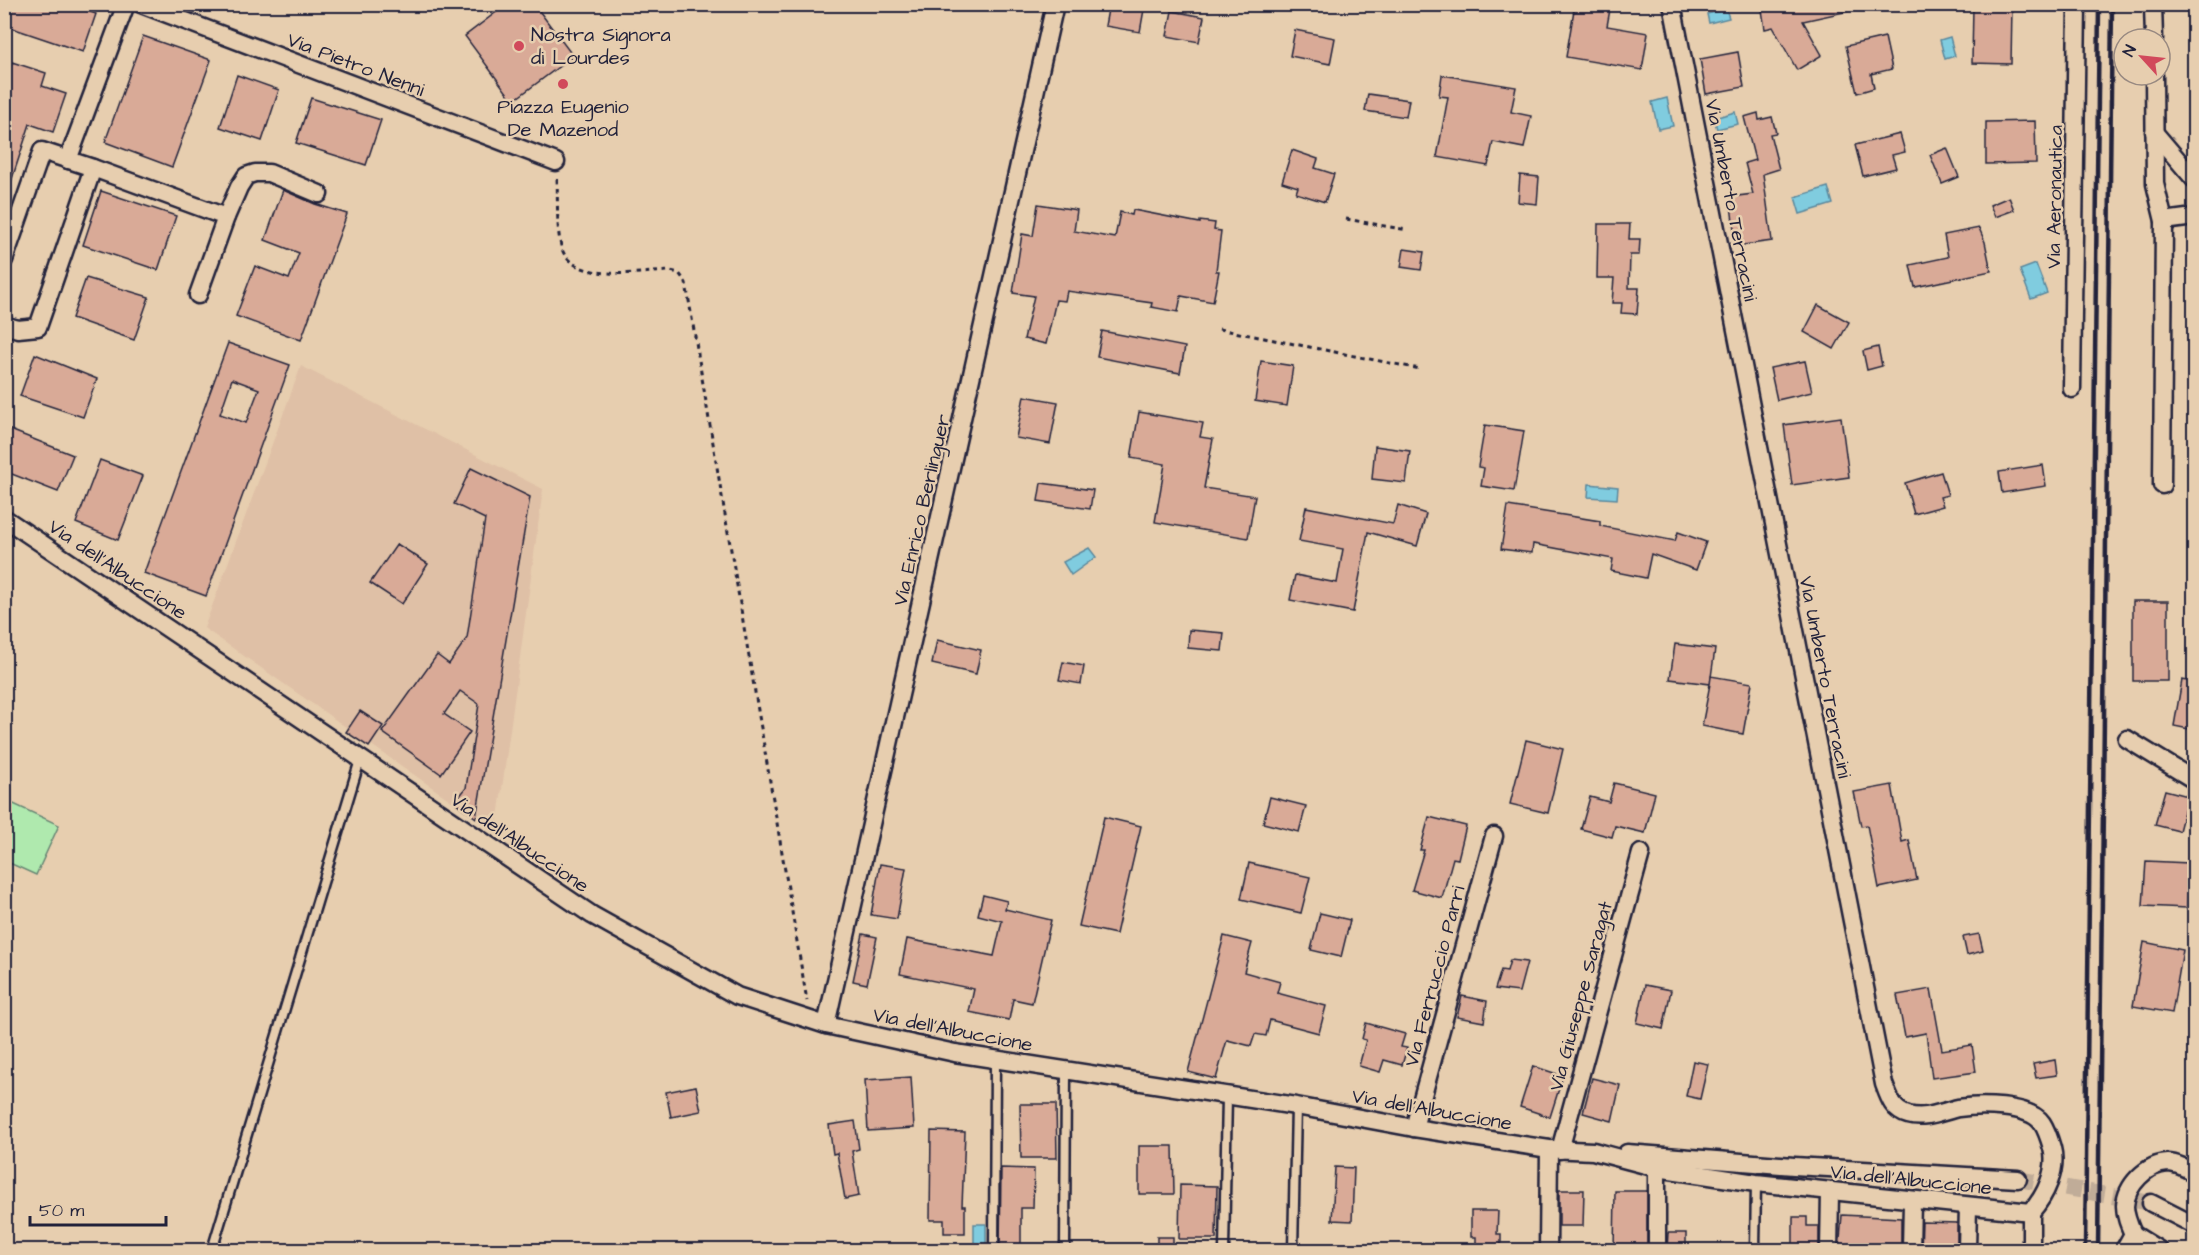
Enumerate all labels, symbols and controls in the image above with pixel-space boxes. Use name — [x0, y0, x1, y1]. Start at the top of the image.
place label: Nostra Signora di Lourdes — [531, 21, 671, 72]
street label: Via Pietro Nenni — [283, 26, 428, 104]
north arrow — [2112, 27, 2172, 87]
marker: Nostra Signora di Lourdes — [512, 39, 526, 53]
text: N — [2117, 41, 2142, 60]
marker: Piazza Eugenio De Mazenod — [556, 77, 570, 91]
place label: Piazza Eugenio De Mazenod — [497, 93, 629, 144]
street label: Via Umberto Terracini — [1698, 97, 1764, 304]
street label: Via Aeronautica — [2040, 125, 2070, 269]
street label: Via Enrico Berlinguer — [886, 412, 959, 609]
street label: Via dell'Albuccione — [42, 513, 193, 627]
street label: Via Umberto Terracini — [1792, 574, 1858, 781]
street label: Via dell'Albuccione — [444, 786, 595, 900]
street label: Via Ferruccio Parri — [1397, 883, 1473, 1070]
street label: Via Giuseppe Saragat — [1542, 898, 1621, 1095]
street label: Via dell'Albuccione — [871, 1001, 1035, 1059]
street label: Via dell'Albuccione — [1350, 1082, 1514, 1138]
street label: Via dell'Albuccione — [1829, 1158, 1993, 1202]
scale bar — [30, 1189, 166, 1227]
text: 50 m — [39, 1198, 84, 1223]

